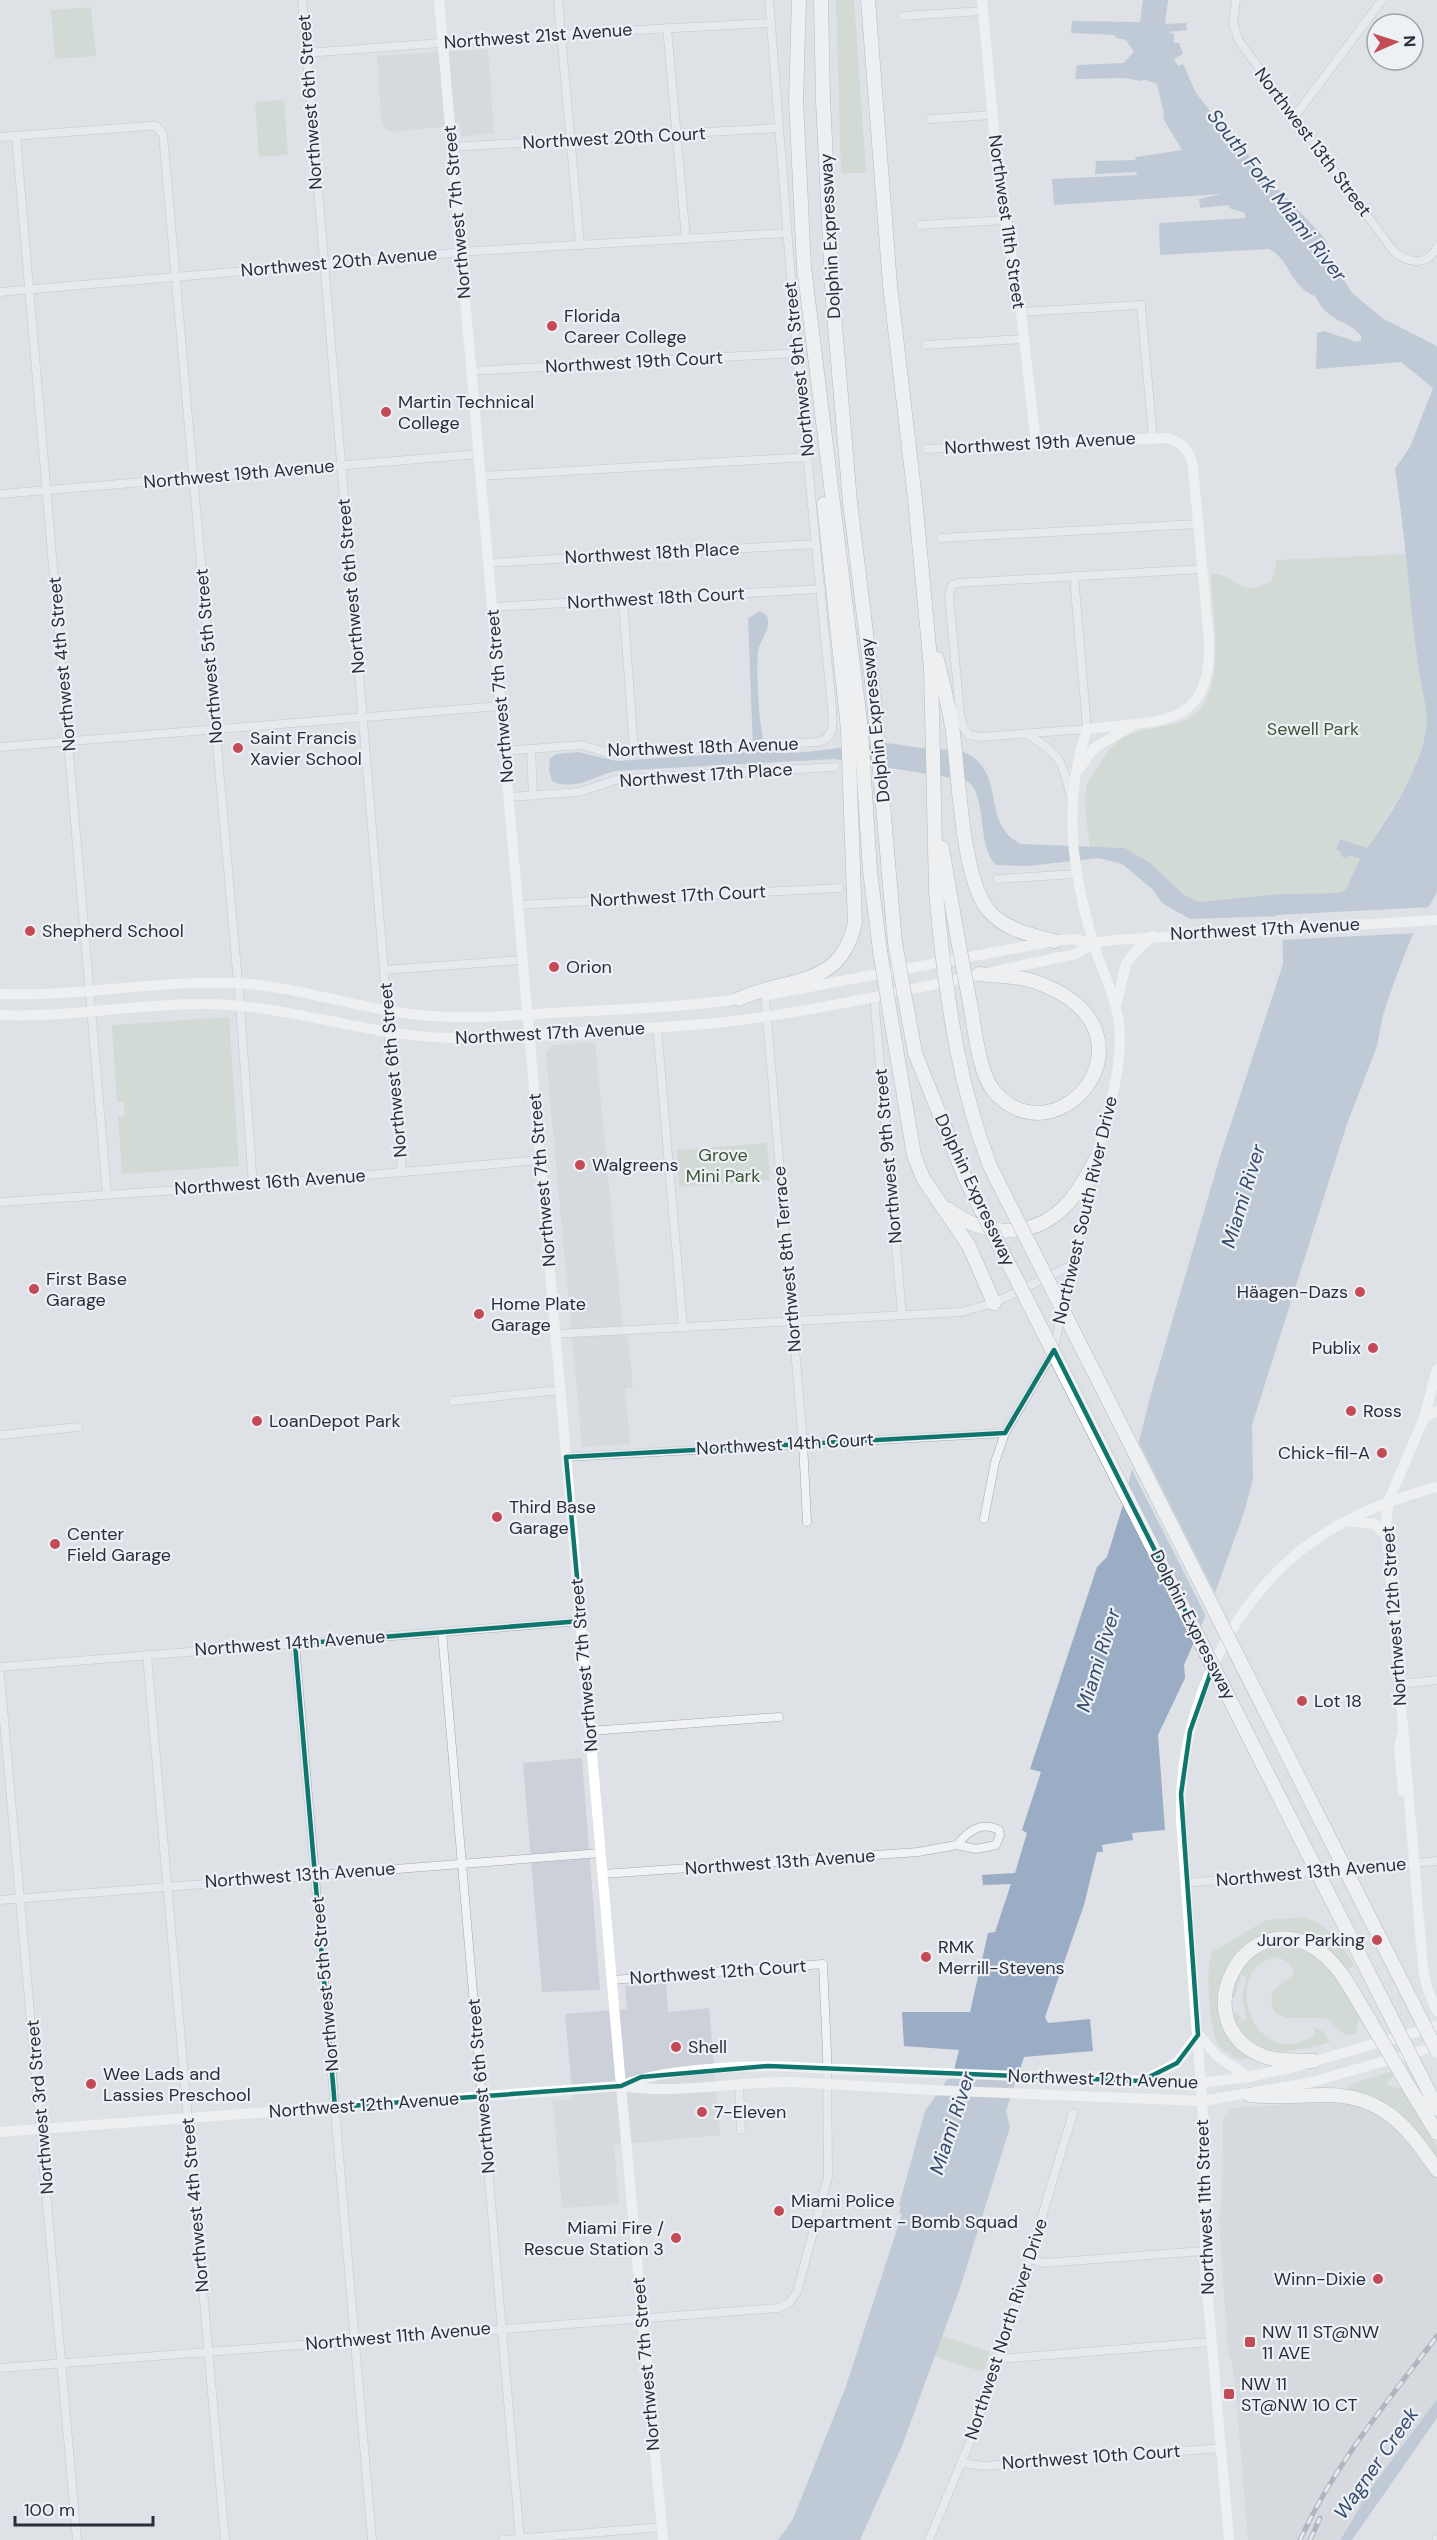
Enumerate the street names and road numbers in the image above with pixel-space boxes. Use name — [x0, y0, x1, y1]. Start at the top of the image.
street label: Northwest 6th Street — [292, 13, 328, 191]
street label: Northwest 21st Avenue — [443, 17, 633, 55]
street label: Northwest 13th Street — [1249, 63, 1377, 221]
street label: Northwest 20th Court — [522, 121, 706, 155]
street label: Northwest 7th Street — [437, 124, 477, 300]
street label: Northwest 11th Street — [983, 133, 1031, 311]
street label: Dolphin Expressway — [814, 153, 846, 319]
street label: Northwest 20th Avenue — [240, 241, 438, 283]
street label: Northwest 9th Street — [778, 280, 820, 458]
street label: Northwest 19th Court — [544, 345, 724, 379]
street label: Northwest 19th Avenue — [944, 426, 1136, 460]
street label: Northwest 19th Avenue — [143, 454, 335, 494]
street label: Northwest 6th Street — [331, 497, 371, 675]
street label: Northwest 18th Place — [564, 536, 740, 570]
street label: Northwest 5th Street — [189, 568, 229, 744]
street label: Northwest 4th Street — [42, 576, 82, 752]
street label: Northwest 18th Court — [567, 581, 745, 615]
street label: Northwest 7th Street — [480, 608, 520, 784]
street label: Dolphin Expressway — [854, 636, 896, 804]
street label: Northwest 18th Avenue — [607, 732, 799, 762]
street label: Northwest 17th Place — [619, 757, 793, 793]
street label: Northwest 17th Court — [589, 879, 767, 913]
street label: Northwest 17th Avenue — [1170, 912, 1360, 946]
street label: Northwest 6th Street — [373, 981, 413, 1159]
street label: Northwest 17th Avenue — [455, 1016, 645, 1050]
street label: Northwest 9th Street — [868, 1067, 908, 1245]
street label: Northwest 7th Street — [522, 1092, 562, 1268]
street label: Northwest South River Drive — [1047, 1094, 1123, 1326]
street label: Dolphin Expressway — [929, 1110, 1021, 1270]
street label: Northwest 16th Avenue — [174, 1163, 366, 1201]
street label: Northwest 8th Terrace — [767, 1165, 807, 1353]
street label: Northwest 14th Court — [696, 1427, 874, 1461]
street label: Northwest 12th Street — [1376, 1525, 1412, 1707]
street label: Dolphin Expressway — [1145, 1546, 1241, 1704]
street label: Northwest 7th Street — [564, 1577, 604, 1753]
street label: Northwest 14th Avenue — [194, 1624, 386, 1662]
street label: Northwest 13th Avenue — [684, 1843, 876, 1881]
street label: Northwest 13th Avenue — [1215, 1852, 1407, 1892]
street label: Northwest 13th Avenue — [204, 1856, 396, 1894]
street label: Northwest 5th Street — [305, 1896, 345, 2072]
street label: Northwest 12th Court — [629, 1954, 807, 1990]
street label: Northwest 6th Street — [461, 1997, 501, 2175]
street label: Northwest 3rd Street — [20, 2019, 60, 2195]
street label: Northwest 12th Avenue — [1007, 2064, 1199, 2094]
street label: Northwest 12th Avenue — [268, 2086, 460, 2124]
street label: Northwest 4th Street — [175, 2117, 215, 2293]
street label: Northwest 11th Street — [1190, 2119, 1220, 2295]
street label: Northwest North River Drive — [959, 2215, 1053, 2443]
street label: Northwest 7th Street — [626, 2276, 666, 2452]
street label: Northwest 11th Avenue — [304, 2316, 492, 2356]
street label: Northwest 10th Court — [1001, 2439, 1181, 2475]

